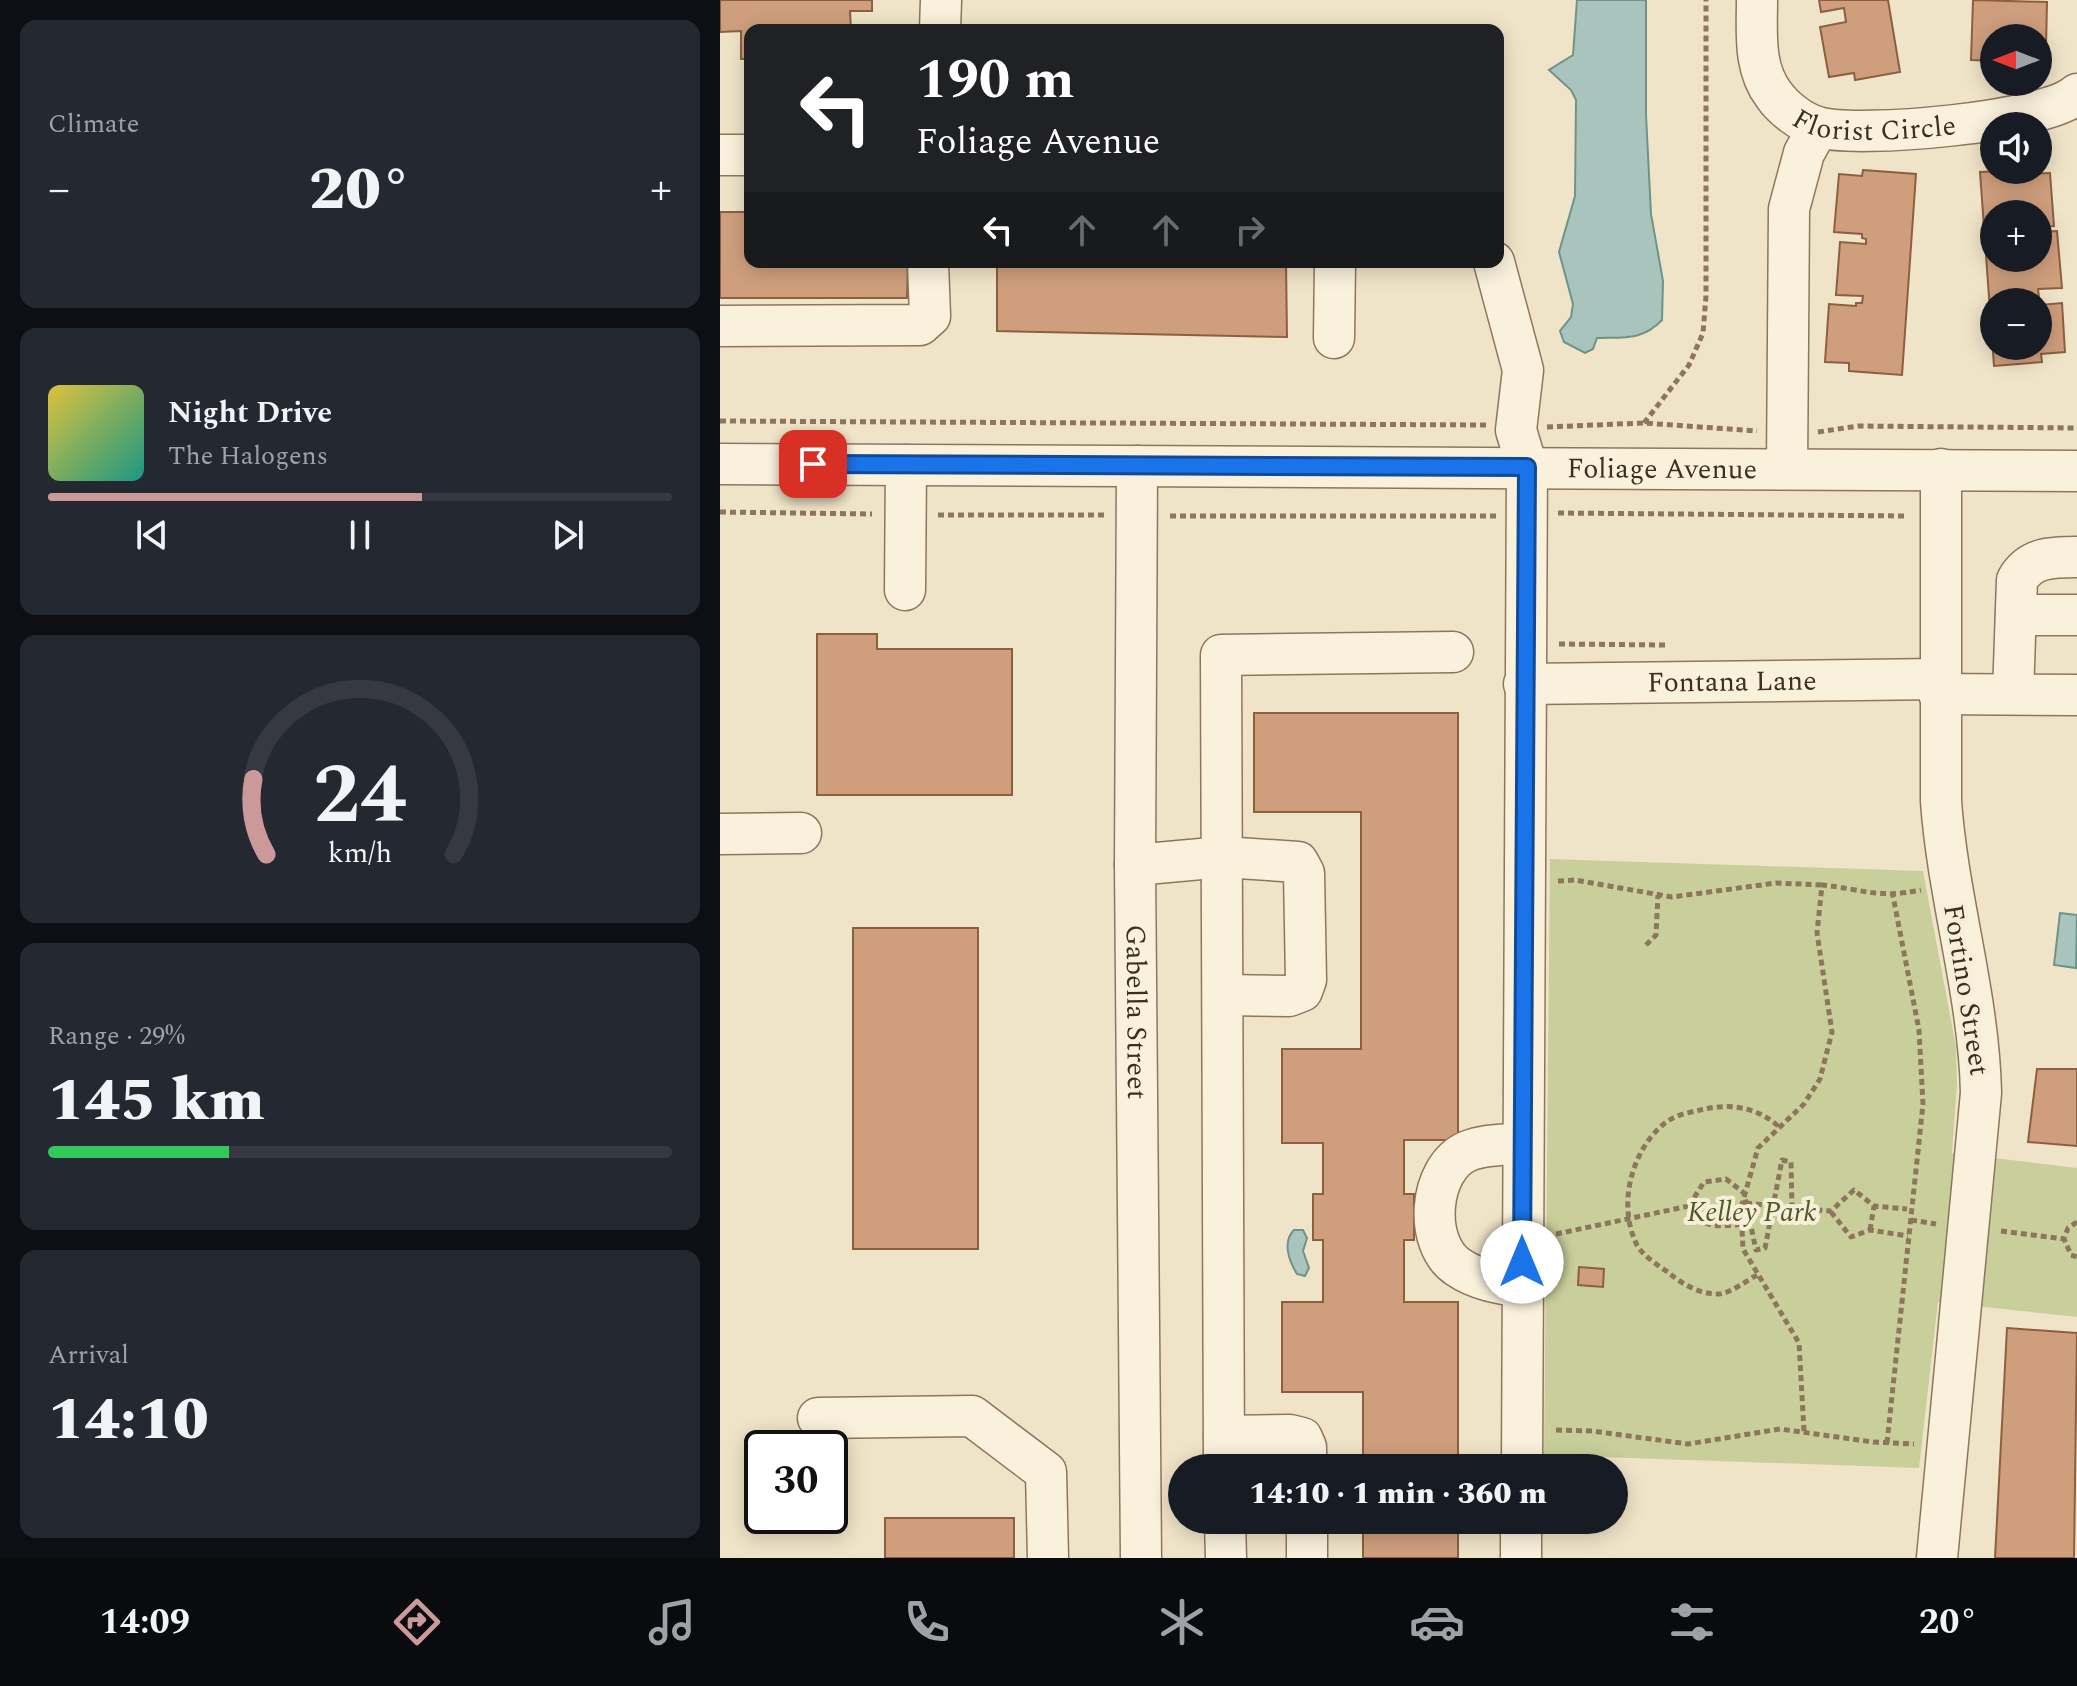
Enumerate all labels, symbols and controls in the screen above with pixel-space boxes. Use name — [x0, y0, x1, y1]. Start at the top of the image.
north arrow — [1980, 24, 2052, 96]
map controls — [1980, 24, 2052, 360]
text: 190 m — [916, 38, 1075, 123]
icon: left — [784, 56, 888, 160]
street label: Florist Circle — [1784, 97, 1958, 152]
text: Climate — [48, 104, 139, 144]
button: sound — [1980, 112, 2052, 184]
text: Foliage Avenue — [916, 115, 1160, 170]
text: 20° — [309, 144, 411, 236]
text: − — [48, 156, 70, 223]
text: + — [650, 156, 672, 223]
button: + — [1980, 200, 2052, 272]
icon: left — [976, 208, 1020, 252]
icon: ahead — [1060, 208, 1104, 252]
icon: ahead — [1144, 208, 1188, 252]
icon: right — [1228, 208, 1272, 252]
button: − — [1980, 288, 2052, 360]
text: Night Drive — [168, 390, 332, 436]
pin — [779, 430, 847, 498]
text: The Halogens — [168, 436, 328, 476]
icon: arrive — [791, 442, 835, 486]
street label: Foliage Avenue — [1567, 447, 1757, 491]
icon: previous — [130, 513, 174, 557]
icon: pause — [338, 513, 382, 557]
icon: next — [546, 513, 590, 557]
street label: Fontana Lane — [1647, 659, 1817, 704]
text: 24 — [313, 733, 407, 860]
text: km/h — [328, 832, 392, 875]
street label: Fortino Street — [1931, 901, 2001, 1079]
street label: Gabella Street — [1114, 924, 1159, 1100]
text: Range · 29% — [48, 1016, 185, 1056]
text: 145 km — [48, 1055, 265, 1147]
park label: Kelley Park — [1687, 1191, 1817, 1234]
position arrow — [1480, 1220, 1564, 1304]
text: Arrival — [48, 1335, 129, 1375]
text: 14:10 — [48, 1374, 209, 1466]
speed limit sign: 30 — [744, 1430, 848, 1534]
text: 14:10 · 1 min · 360 m — [1249, 1471, 1547, 1517]
icon: directions — [389, 1594, 445, 1650]
icon: music — [644, 1594, 700, 1650]
icon: phone — [899, 1594, 955, 1650]
icon: climate — [1154, 1594, 1210, 1650]
icon: car — [1409, 1594, 1465, 1650]
icon: filters — [1664, 1594, 1720, 1650]
text: 14:09 — [100, 1595, 190, 1650]
text: 20° — [1919, 1595, 1977, 1650]

